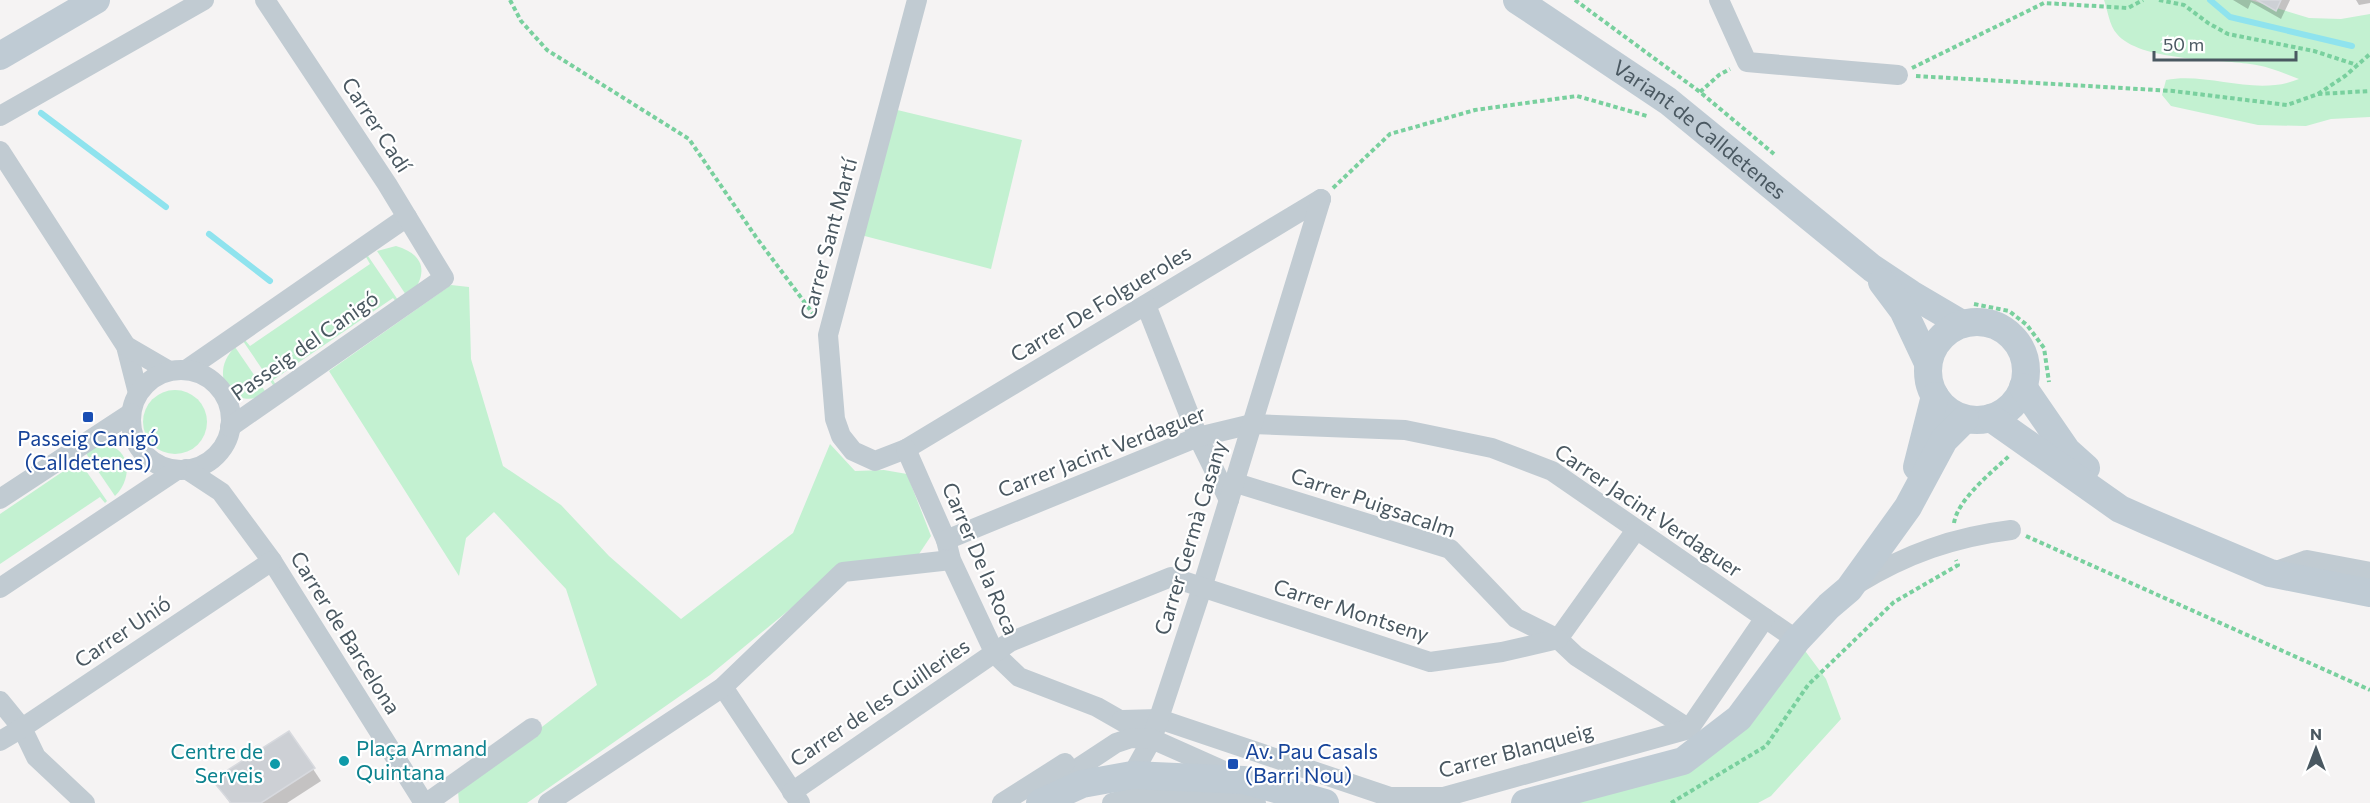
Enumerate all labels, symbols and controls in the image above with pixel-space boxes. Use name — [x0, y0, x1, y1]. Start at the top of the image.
scale bar — [2154, 24, 2296, 62]
text: 50 m — [2163, 33, 2204, 55]
street label: Variant de Calldetenes — [1609, 54, 1792, 204]
street label: Carrer Cadí — [337, 72, 418, 177]
street label: Carrer Sant Martí — [794, 154, 861, 322]
street label: Carrer De Folgueroles — [1005, 239, 1195, 366]
street label: Passeig del Canigó — [226, 285, 383, 405]
street label: Carrer Jacint Verdaguer — [994, 399, 1209, 502]
marker: Passeig Canigó (Calldetenes) — [81, 410, 95, 424]
place label: Passeig Canigó (Calldetenes) — [17, 425, 159, 474]
street label: Carrer Germà Casany — [1148, 437, 1231, 638]
street label: Carrer Jacint Verdaguer — [1550, 438, 1747, 582]
street label: Carrer Puigsacalm — [1288, 462, 1459, 541]
street label: Carrer De la Roca — [938, 478, 1025, 639]
street label: Carrer de Barcelona — [286, 546, 407, 718]
street label: Carrer Montseny — [1271, 573, 1432, 647]
street label: Carrer Unió — [69, 589, 175, 672]
street label: Carrer de les Guilleries — [785, 632, 974, 771]
street label: Carrer Blanqueig — [1436, 717, 1596, 782]
north arrow — [2286, 719, 2346, 779]
text: N — [2310, 724, 2322, 743]
place label: Plaça Armand Quintana — [356, 735, 487, 784]
place label: Centre de Serveis — [171, 738, 263, 787]
place label: Av. Pau Casals (Barri Nou) — [1245, 738, 1378, 787]
marker: Plaça Armand Quintana — [337, 754, 351, 768]
marker: Centre de Serveis — [268, 757, 282, 771]
marker: Av. Pau Casals (Barri Nou) — [1226, 757, 1240, 771]

